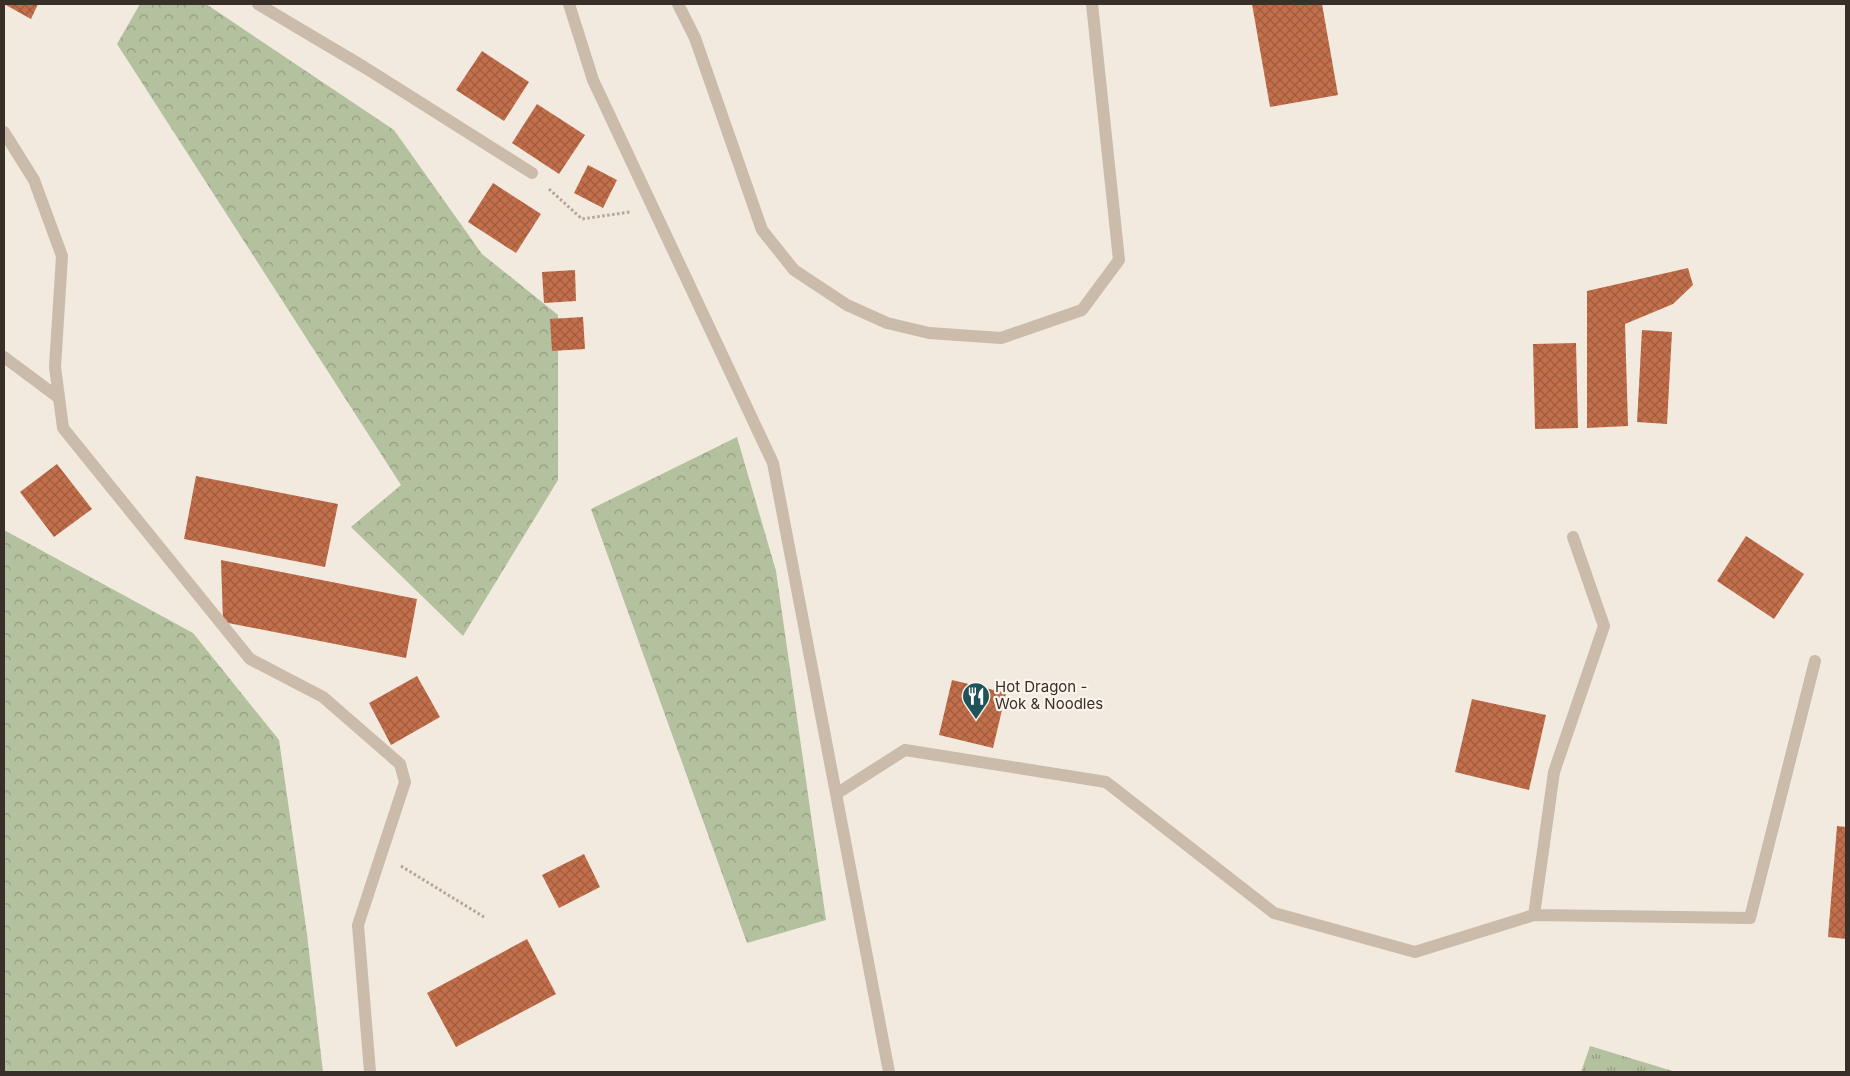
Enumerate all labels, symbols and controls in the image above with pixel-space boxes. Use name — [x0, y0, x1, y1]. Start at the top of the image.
place label: Hot Dragon - Wok & Noodles — [995, 677, 1103, 713]
restaurant icon: Hot Dragon - Wok & Noodles — [961, 681, 991, 720]

